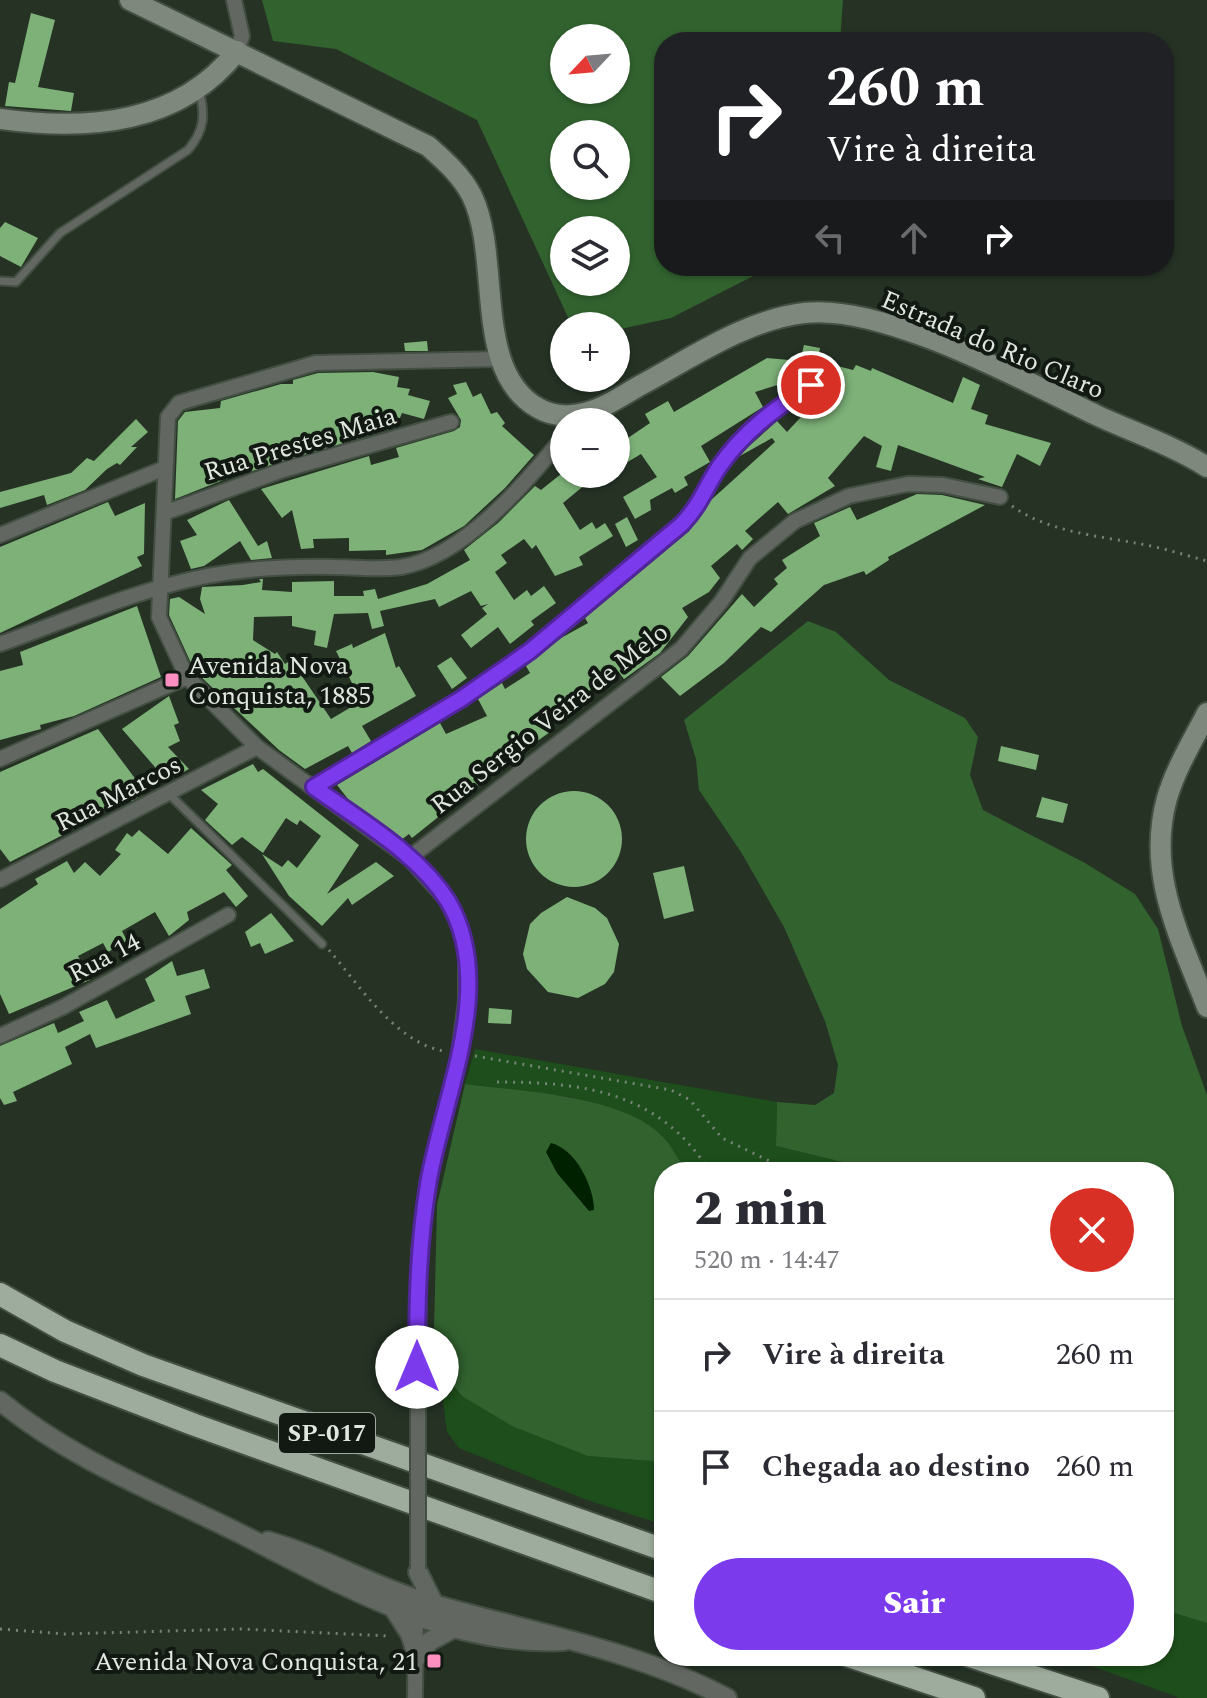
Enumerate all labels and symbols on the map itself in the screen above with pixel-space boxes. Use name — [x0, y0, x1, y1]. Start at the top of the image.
north arrow — [550, 24, 630, 104]
street label: Estrada do Rio Claro — [875, 280, 1110, 410]
pin — [777, 351, 845, 419]
street label: Rua Prestes Maia — [199, 396, 402, 492]
street label: Rua Sergio Veira de Melo — [422, 613, 677, 825]
place label: Avenida Nova Conquista, 1885 — [188, 646, 371, 716]
marker: Avenida Nova Conquista, 1885 — [163, 671, 181, 689]
street label: Rua Marcos — [48, 745, 188, 843]
street label: Rua 14 — [61, 922, 148, 994]
position arrow — [375, 1325, 459, 1409]
road number: SP-017 — [279, 1413, 375, 1453]
place label: Avenida Nova Conquista, 21 — [94, 1642, 418, 1682]
marker: Avenida Nova Conquista, 21 — [425, 1652, 443, 1670]

